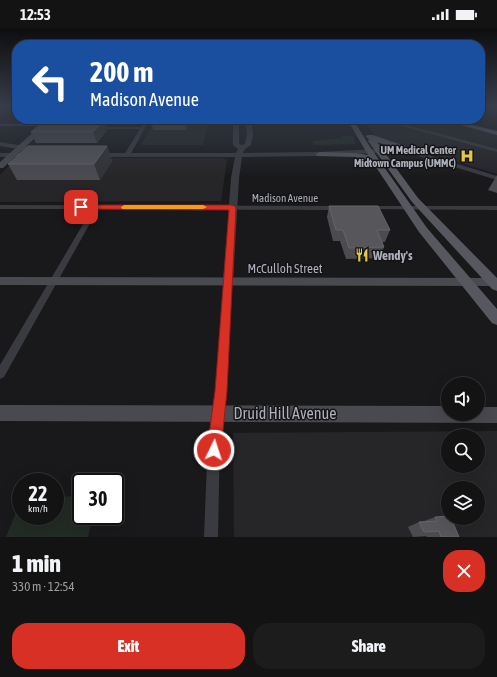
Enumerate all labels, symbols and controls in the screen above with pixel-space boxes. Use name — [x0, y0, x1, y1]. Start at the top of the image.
text: 12:53 — [20, 6, 51, 23]
icon: left — [24, 56, 76, 108]
text: 200 m — [90, 56, 153, 88]
text: Madison Avenue — [90, 89, 199, 110]
place label: UM Medical Center Midtown Campus (UMMC) — [354, 144, 457, 169]
hospital icon: UM Medical Center Midtown Campus (UMMC) — [459, 148, 475, 164]
pin — [64, 190, 98, 224]
street label: Madison Avenue — [252, 192, 318, 204]
icon: arrive — [70, 196, 92, 218]
restaurant icon: Wendy's — [354, 247, 370, 263]
place label: Wendy's — [372, 248, 413, 263]
street label: McCulloh Street — [247, 261, 323, 276]
map controls — [441, 377, 485, 525]
button: sound — [441, 377, 485, 421]
street label: Druid Hill Avenue — [234, 404, 336, 422]
position arrow — [193, 429, 235, 471]
button: search — [441, 429, 485, 473]
speed limit sign: 30 — [72, 473, 124, 525]
button: layers — [441, 481, 485, 525]
text: 22 — [29, 482, 47, 505]
text: km/h — [28, 503, 48, 514]
text: 1 min — [12, 550, 61, 577]
button: close — [443, 550, 485, 592]
text: 330 m · 12:54 — [12, 579, 75, 594]
button: Exit — [12, 623, 245, 669]
button: Share — [253, 623, 485, 669]

